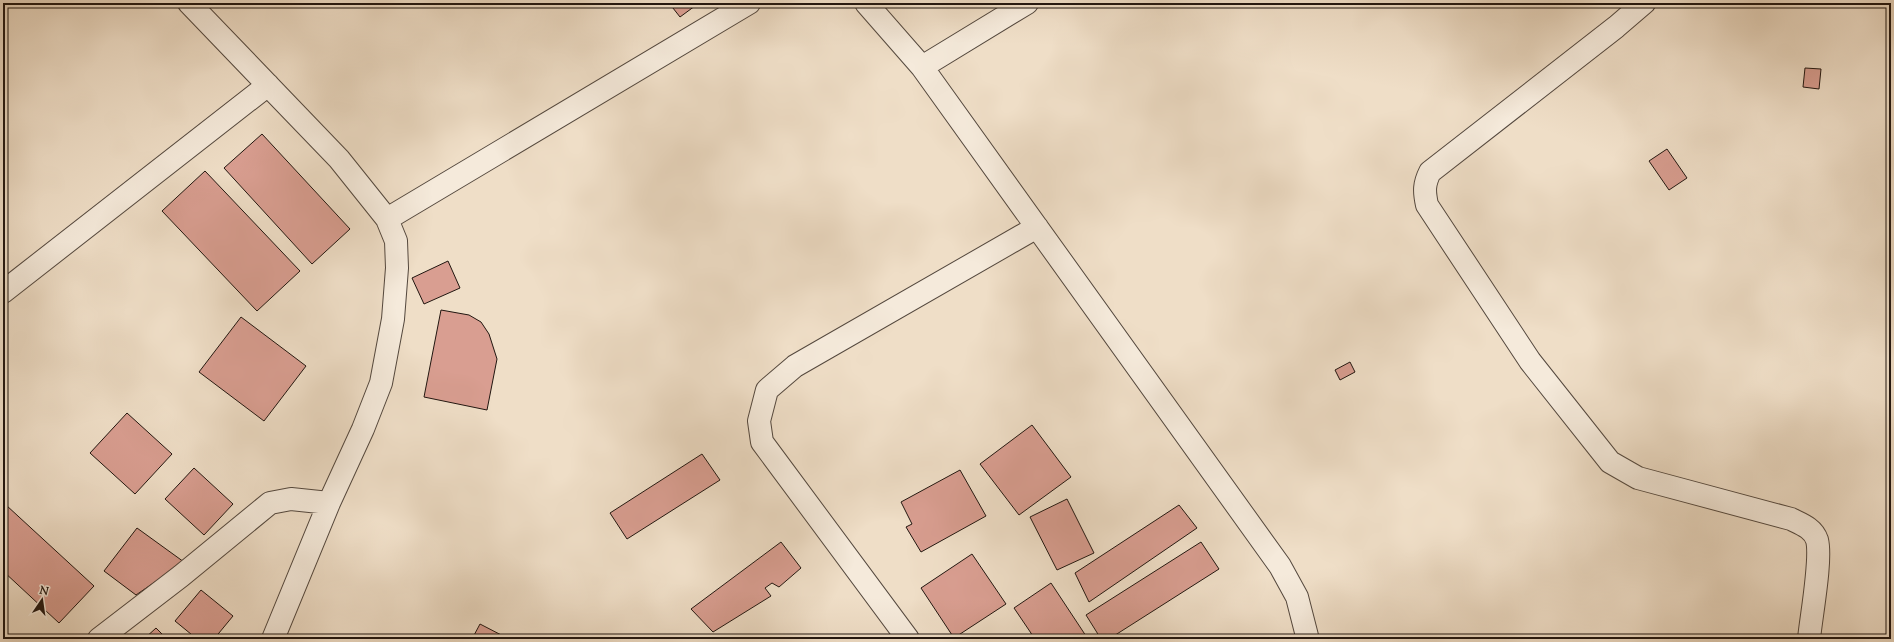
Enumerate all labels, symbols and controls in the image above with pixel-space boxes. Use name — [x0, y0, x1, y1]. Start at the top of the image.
north arrow — [22, 580, 62, 620]
text: N — [37, 582, 50, 600]

